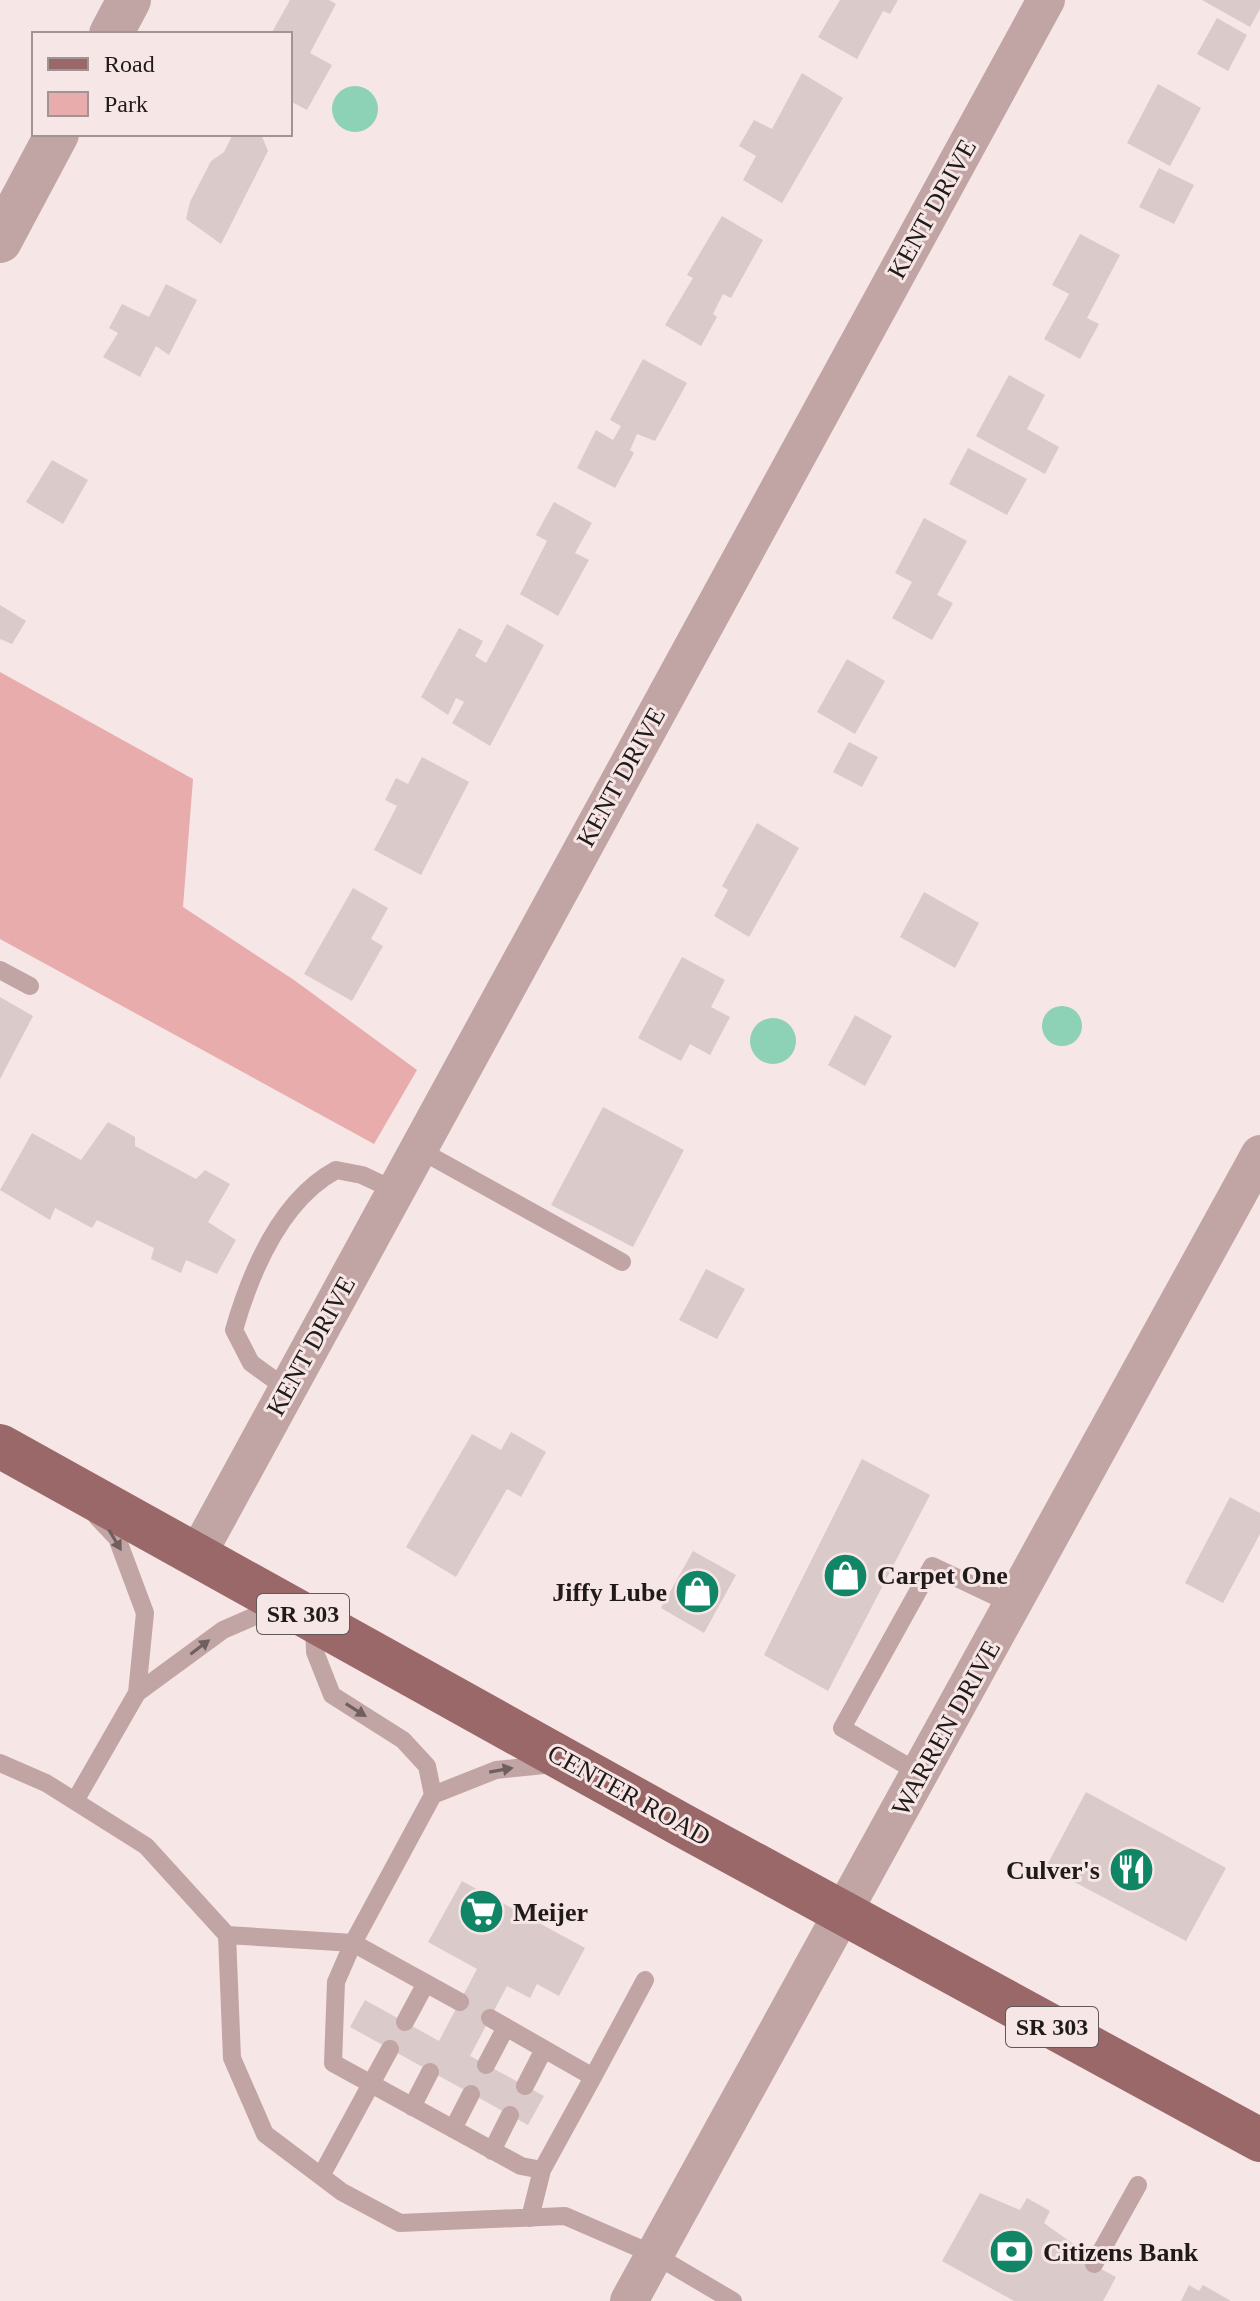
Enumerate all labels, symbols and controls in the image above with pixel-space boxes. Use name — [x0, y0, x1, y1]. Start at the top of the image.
legend — [32, 32, 292, 136]
text: Road — [104, 51, 155, 77]
text: Park — [104, 91, 148, 117]
street label: KENT DRIVE — [882, 134, 982, 284]
street label: KENT DRIVE — [571, 702, 671, 852]
street label: KENT DRIVE — [261, 1271, 361, 1421]
one-way arrow — [108, 1529, 122, 1551]
shop icon: Carpet One — [822, 1551, 870, 1599]
place label: Carpet One — [877, 1561, 1008, 1590]
shop icon: Jiffy Lube — [674, 1568, 722, 1616]
place label: Jiffy Lube — [552, 1578, 667, 1607]
road number: SR 303 — [257, 1594, 349, 1634]
street label: WARREN DRIVE — [886, 1635, 1006, 1821]
one-way arrow — [189, 1639, 211, 1655]
one-way arrow — [345, 1703, 367, 1717]
street label: CENTER ROAD — [543, 1738, 715, 1852]
one-way arrow — [488, 1763, 513, 1776]
restaurant icon: Culver's — [1107, 1846, 1155, 1894]
place label: Culver's — [1006, 1856, 1100, 1885]
supermarket icon: Meijer — [458, 1888, 506, 1936]
place label: Meijer — [513, 1898, 588, 1927]
road number: SR 303 — [1006, 2007, 1098, 2047]
bank icon: Citizens Bank — [988, 2228, 1036, 2276]
place label: Citizens Bank — [1043, 2238, 1199, 2267]

